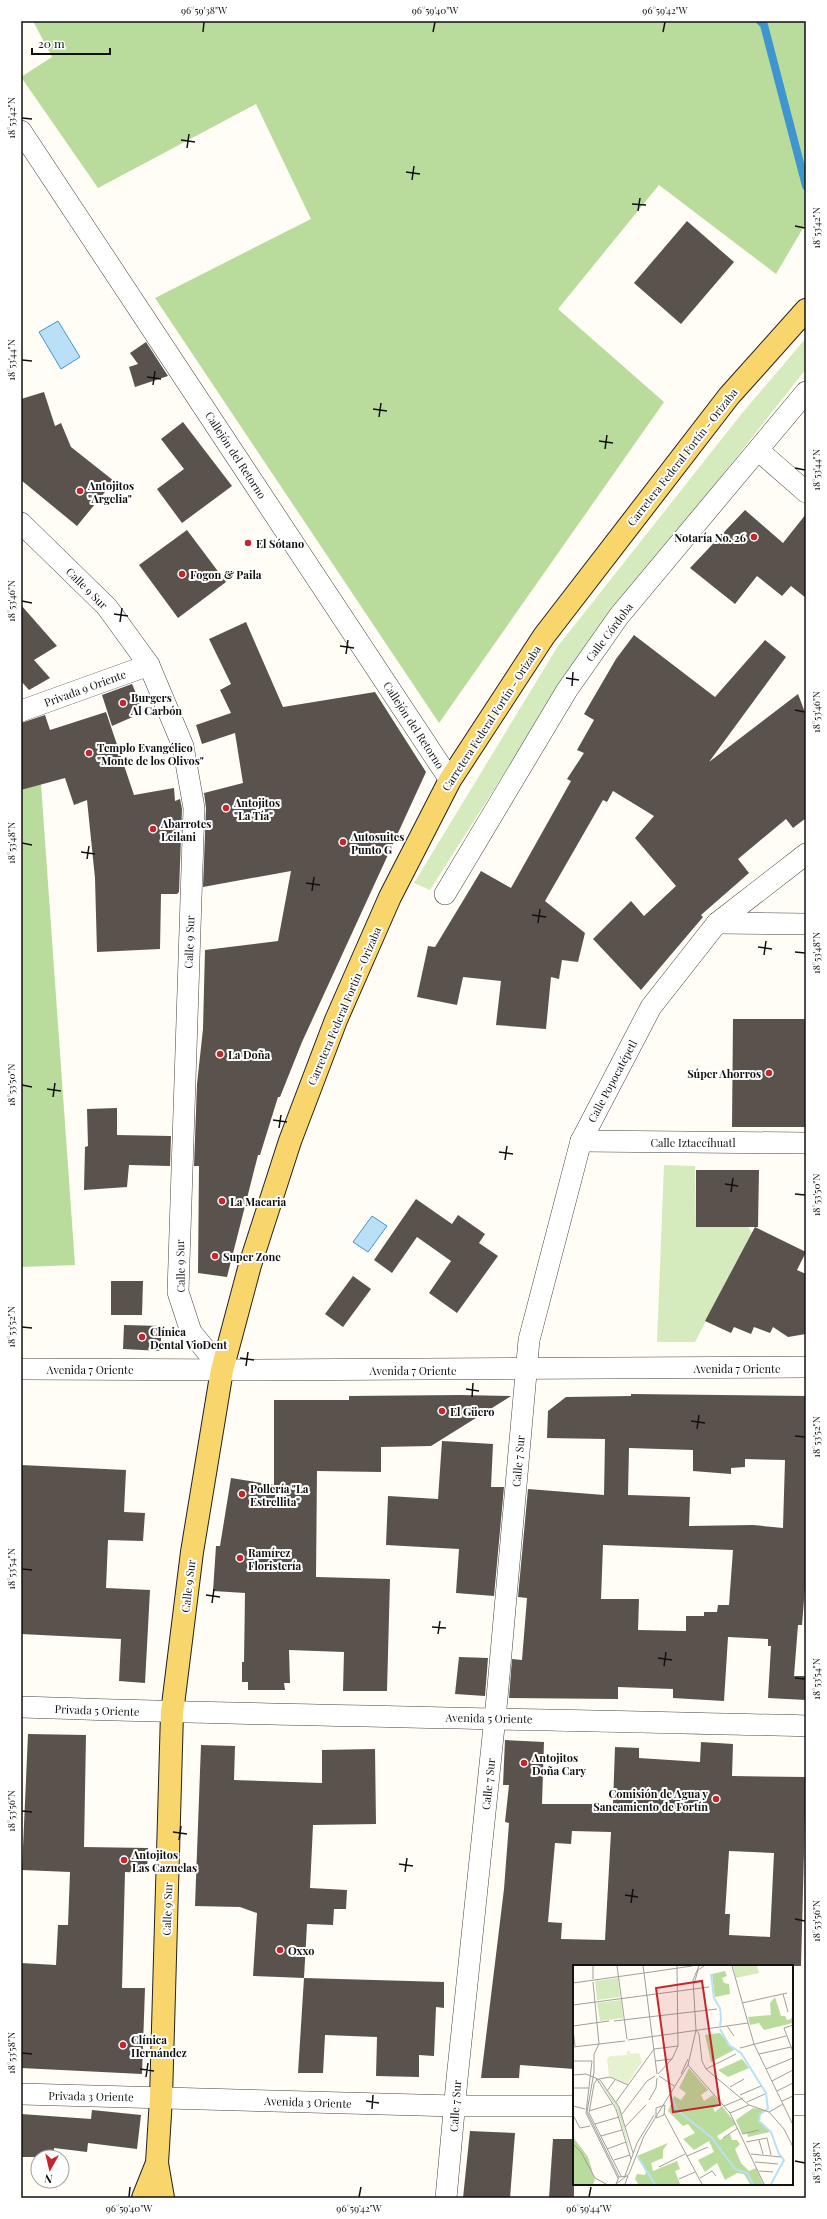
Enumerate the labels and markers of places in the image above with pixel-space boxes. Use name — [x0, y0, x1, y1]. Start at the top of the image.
place label: Antojitos "Argelia" — [87, 478, 134, 506]
marker: Antojitos "Argelia" — [75, 486, 85, 496]
place label: Notaría No. 26 — [674, 530, 746, 545]
marker: Notaría No. 26 — [749, 532, 759, 542]
place label: El Sótano — [256, 536, 304, 551]
marker: El Sótano — [243, 538, 253, 548]
place label: Fogon & Paila — [190, 567, 262, 582]
marker: Fogon & Paila — [177, 569, 187, 579]
place label: Burgers Al Carbón — [130, 690, 182, 718]
marker: Burgers Al Carbón — [118, 698, 128, 708]
place label: Templo Evangélico "Monte de los Olivos" — [97, 740, 204, 768]
marker: Templo Evangélico "Monte de los Olivos" — [84, 748, 94, 758]
place label: Antojitos "La Tía" — [233, 795, 280, 823]
marker: Antojitos "La Tía" — [221, 803, 231, 813]
place label: Abarrotes Leilani — [160, 816, 211, 844]
marker: Abarrotes Leilani — [148, 824, 158, 834]
place label: Autosuites Punto G — [350, 829, 404, 857]
marker: Autosuites Punto G — [338, 837, 348, 847]
place label: La Doña — [228, 1047, 270, 1062]
marker: La Doña — [215, 1049, 225, 1059]
place label: Súper Ahorros — [687, 1066, 761, 1081]
marker: Súper Ahorros — [764, 1068, 774, 1078]
place label: La Macaria — [230, 1194, 287, 1209]
marker: La Macaria — [217, 1196, 227, 1206]
place label: Super Zone — [223, 1249, 281, 1264]
marker: Super Zone — [210, 1251, 220, 1261]
place label: Clínica Dental VioDent — [150, 1324, 227, 1352]
marker: Clínica Dental VioDent — [137, 1332, 147, 1342]
place label: El Güero — [450, 1404, 494, 1419]
marker: El Güero — [437, 1406, 447, 1416]
place label: Pollería "La Estrellita" — [250, 1481, 309, 1509]
marker: Pollería "La Estrellita" — [237, 1489, 247, 1499]
place label: Ramírez Floristería — [248, 1545, 302, 1573]
marker: Ramírez Floristería — [235, 1553, 245, 1563]
place label: Antojitos Doña Cary — [531, 1750, 586, 1778]
marker: Antojitos Doña Cary — [519, 1758, 529, 1768]
place label: Comisión de Agua y Saneamiento de Fortín — [593, 1786, 708, 1814]
marker: Comisión de Agua y Saneamiento de Fortín — [711, 1794, 721, 1804]
place label: Antojitos Las Cazuelas — [131, 1847, 197, 1875]
marker: Antojitos Las Cazuelas — [119, 1855, 129, 1865]
place label: Oxxo — [288, 1943, 314, 1958]
marker: Oxxo — [275, 1945, 285, 1955]
place label: Clínica Hernández — [131, 2032, 187, 2060]
marker: Clínica Hernández — [118, 2040, 128, 2050]

